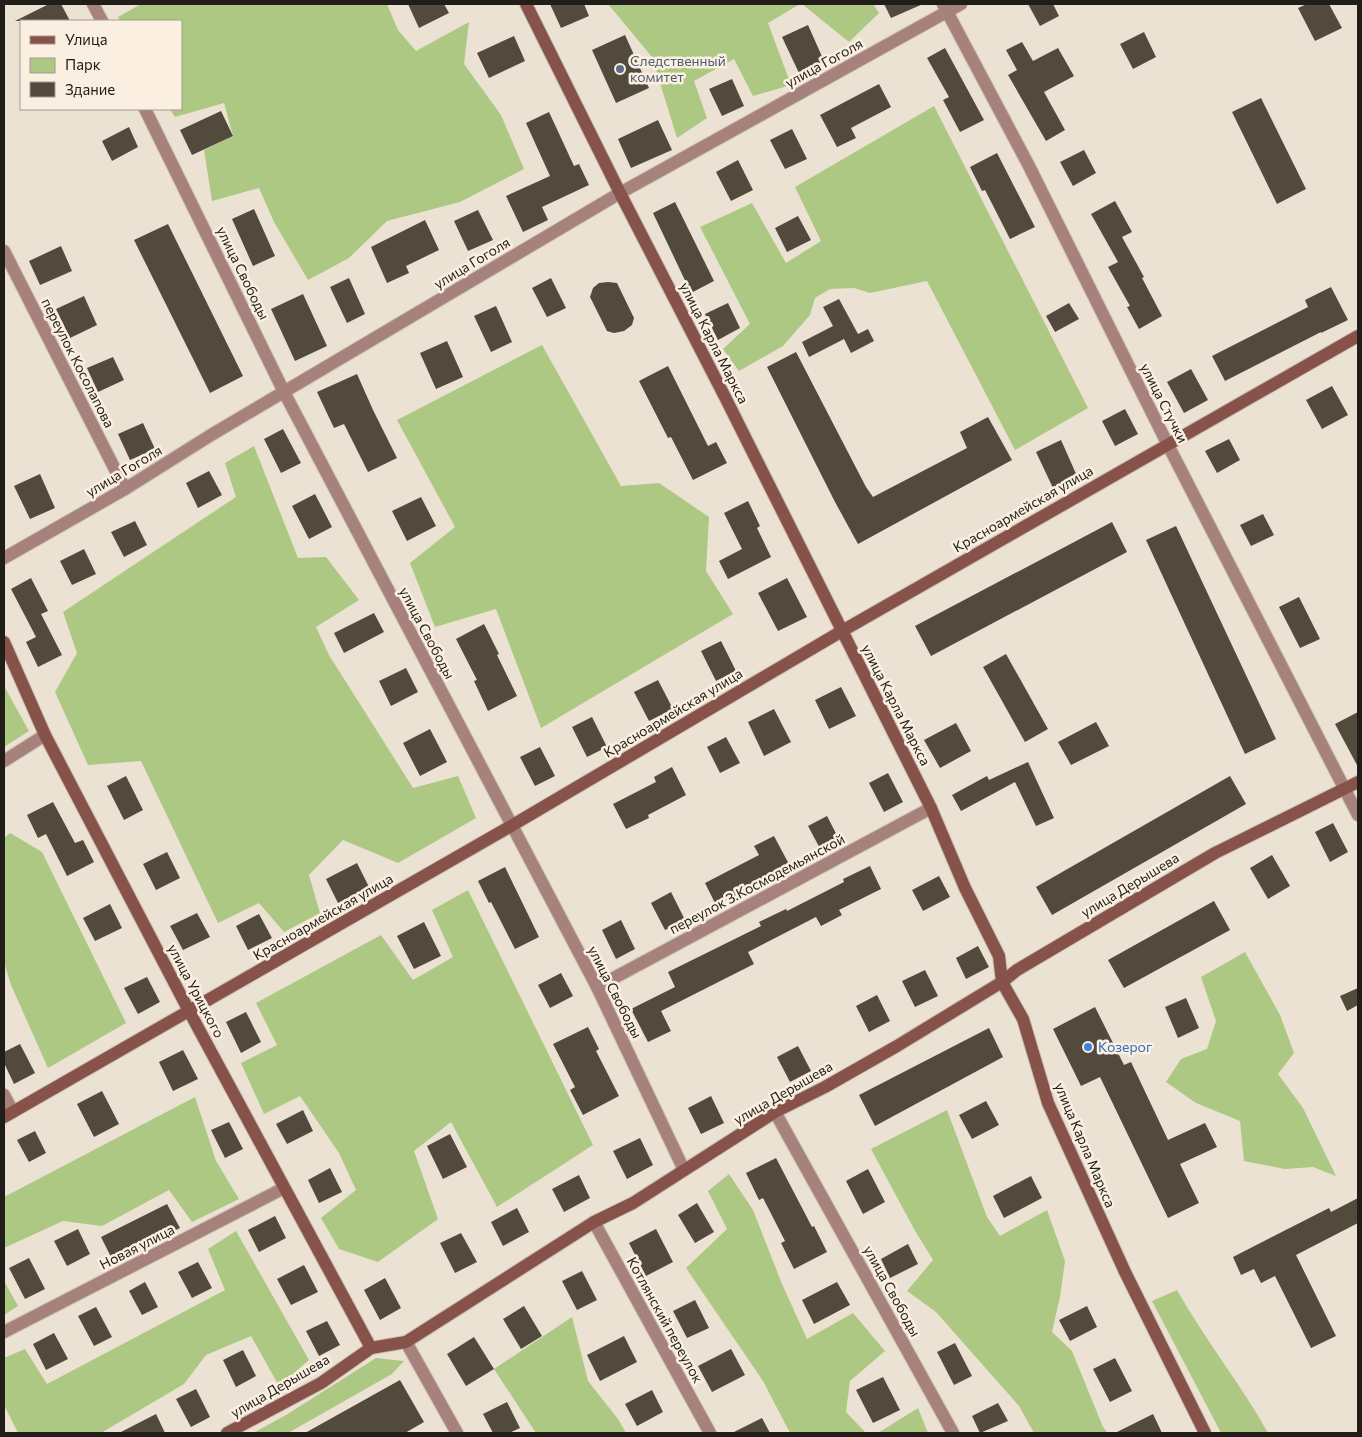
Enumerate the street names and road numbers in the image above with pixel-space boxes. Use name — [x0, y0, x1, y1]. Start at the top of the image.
street label: улица Гоголя — [782, 34, 865, 91]
street label: улица Свободы — [214, 223, 273, 322]
street label: улица Гоголя — [431, 233, 513, 292]
street label: улица Карла Маркса — [676, 279, 752, 406]
street label: переулок Косолапова — [38, 295, 118, 430]
street label: улица Стучки — [1137, 360, 1192, 445]
street label: улица Гоголя — [83, 441, 165, 500]
street label: Красноармейская улица — [950, 461, 1096, 556]
street label: улица Свободы — [396, 584, 459, 682]
street label: улица Карла Маркса — [858, 641, 934, 768]
street label: Красноармейская улица — [600, 664, 745, 761]
street label: переулок З.Космодемьянской — [666, 830, 847, 937]
street label: улица Дерышева — [1078, 849, 1182, 921]
street label: Красноармейская улица — [250, 869, 396, 964]
street label: улица Урицкого — [165, 941, 228, 1041]
street label: улица Свободы — [585, 943, 646, 1041]
street label: улица Дерышева — [730, 1057, 835, 1128]
street label: улица Карла Маркса — [1051, 1080, 1119, 1210]
street label: Новая улица — [96, 1220, 177, 1273]
street label: улица Свободы — [860, 1242, 924, 1339]
street label: Котлянский переулок — [624, 1254, 707, 1386]
street label: улица Дерышева — [227, 1350, 332, 1421]

